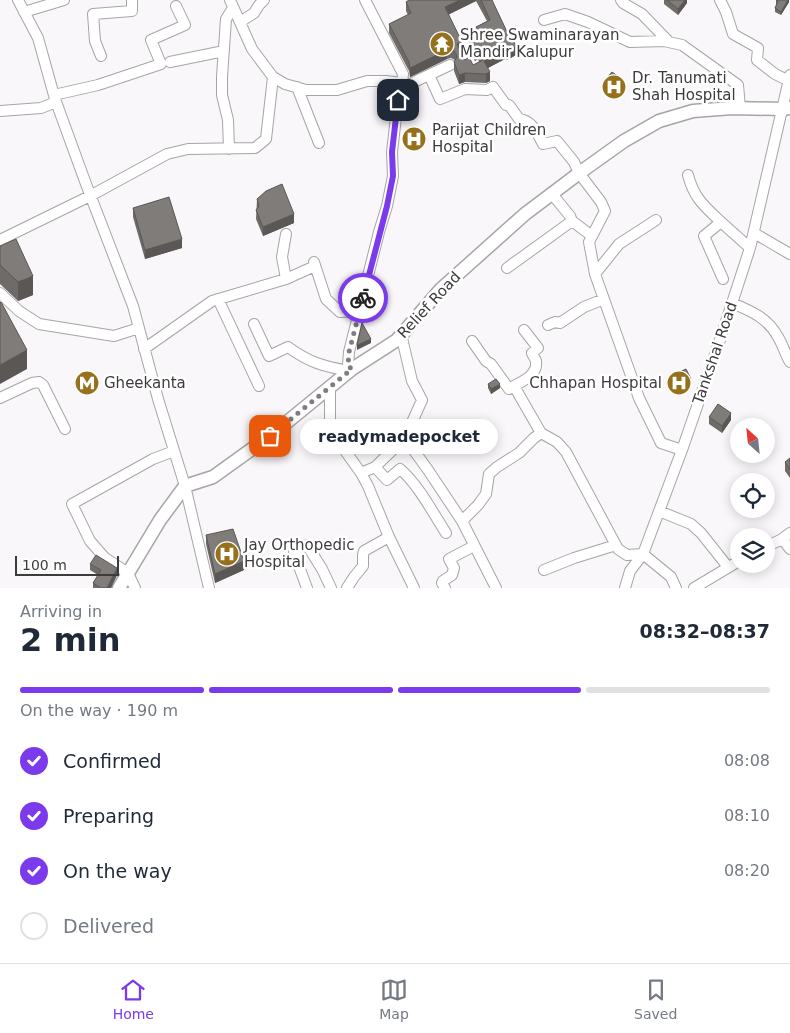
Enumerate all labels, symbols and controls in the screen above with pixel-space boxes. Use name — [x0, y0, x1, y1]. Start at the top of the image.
place label: Shree Swaminarayan Mandir Kalupur — [460, 26, 620, 61]
temple icon: Shree Swaminarayan Mandir Kalupur — [429, 31, 455, 57]
place label: Dr. Tanumati Shah Hospital — [632, 69, 736, 104]
hospital icon: Dr. Tanumati Shah Hospital — [601, 74, 627, 100]
pin — [377, 79, 419, 121]
icon: home — [384, 86, 412, 114]
place label: Parijat Children Hospital — [432, 121, 546, 156]
hospital icon: Parijat Children Hospital — [401, 126, 427, 152]
street label: Relief Road — [394, 268, 464, 342]
courier — [338, 273, 388, 323]
icon: bike — [349, 284, 377, 312]
street label: Tankshal Road — [689, 299, 741, 408]
metro station icon: Gheekanta — [74, 370, 100, 396]
hospital icon: Chhapan Hospital — [666, 370, 692, 396]
place label: Gheekanta — [104, 374, 186, 392]
place label: Chhapan Hospital — [529, 374, 662, 392]
pin — [249, 415, 291, 457]
callout: readymadepocket — [300, 418, 498, 454]
north arrow — [730, 418, 775, 462]
map controls — [730, 418, 775, 573]
icon: bag — [256, 422, 284, 450]
text: readymadepocket — [318, 427, 480, 446]
button: locate — [730, 473, 775, 518]
button: layers — [730, 528, 775, 573]
place label: Jay Orthopedic Hospital — [243, 536, 355, 571]
hospital icon: Jay Orthopedic Hospital — [214, 541, 240, 567]
scale bar — [15, 553, 119, 576]
text: 100 m — [22, 557, 67, 573]
text: Arriving in — [20, 602, 102, 621]
text: 08:32–08:37 — [640, 620, 770, 642]
text: 2 min — [20, 621, 121, 659]
text: On the way · 190 m — [20, 701, 178, 720]
icon: check — [20, 747, 48, 775]
text: Confirmed — [63, 750, 162, 772]
text: 08:08 — [724, 751, 770, 770]
icon: check — [20, 802, 48, 830]
text: Preparing — [63, 805, 154, 827]
text: 08:10 — [724, 806, 770, 825]
icon: check — [20, 857, 48, 885]
text: On the way — [63, 860, 172, 882]
text: 08:20 — [724, 861, 770, 880]
text: Delivered — [63, 915, 154, 937]
tab: Home — [113, 976, 154, 1022]
tab: Map — [379, 976, 409, 1022]
tab: Saved — [634, 976, 677, 1022]

